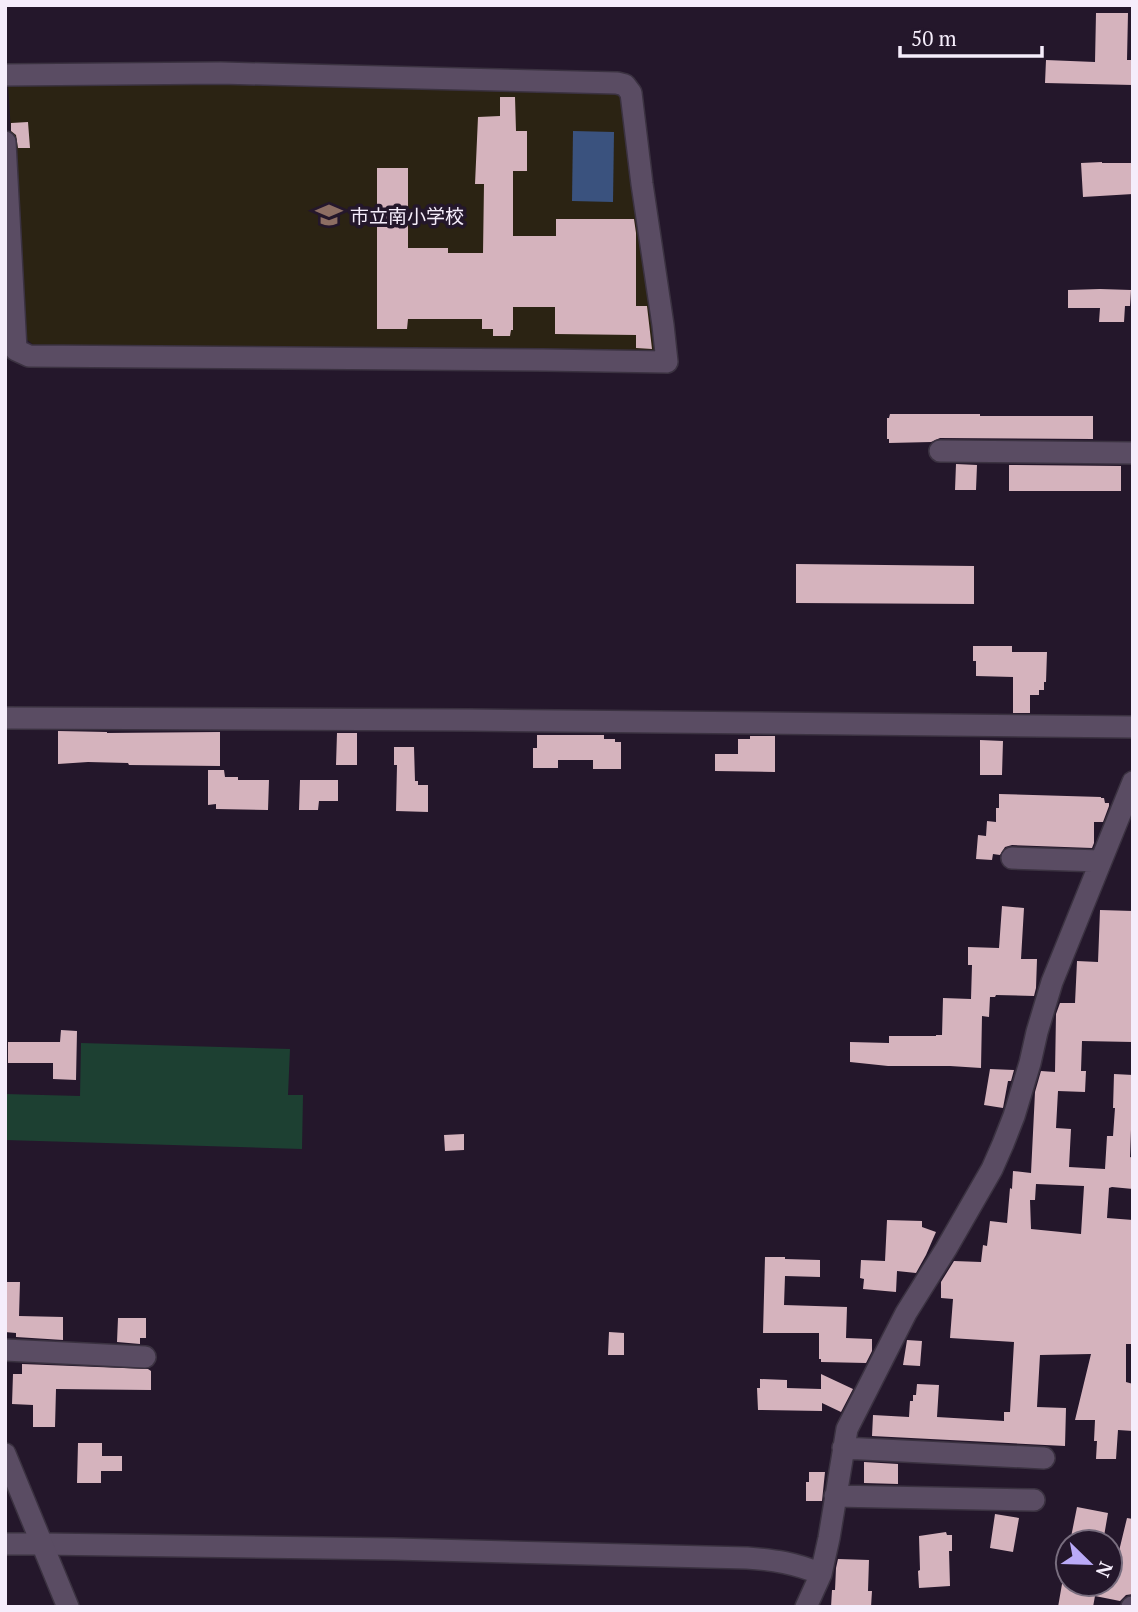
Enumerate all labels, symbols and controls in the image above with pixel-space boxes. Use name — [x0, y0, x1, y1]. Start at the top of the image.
scale bar — [900, 14, 1042, 58]
text: 50 m — [911, 24, 957, 52]
school or university icon: 市立南小学校 — [314, 200, 344, 230]
place label: 市立南小学校 — [350, 203, 464, 228]
north arrow — [1054, 1528, 1124, 1598]
text: N — [1091, 1558, 1119, 1582]

